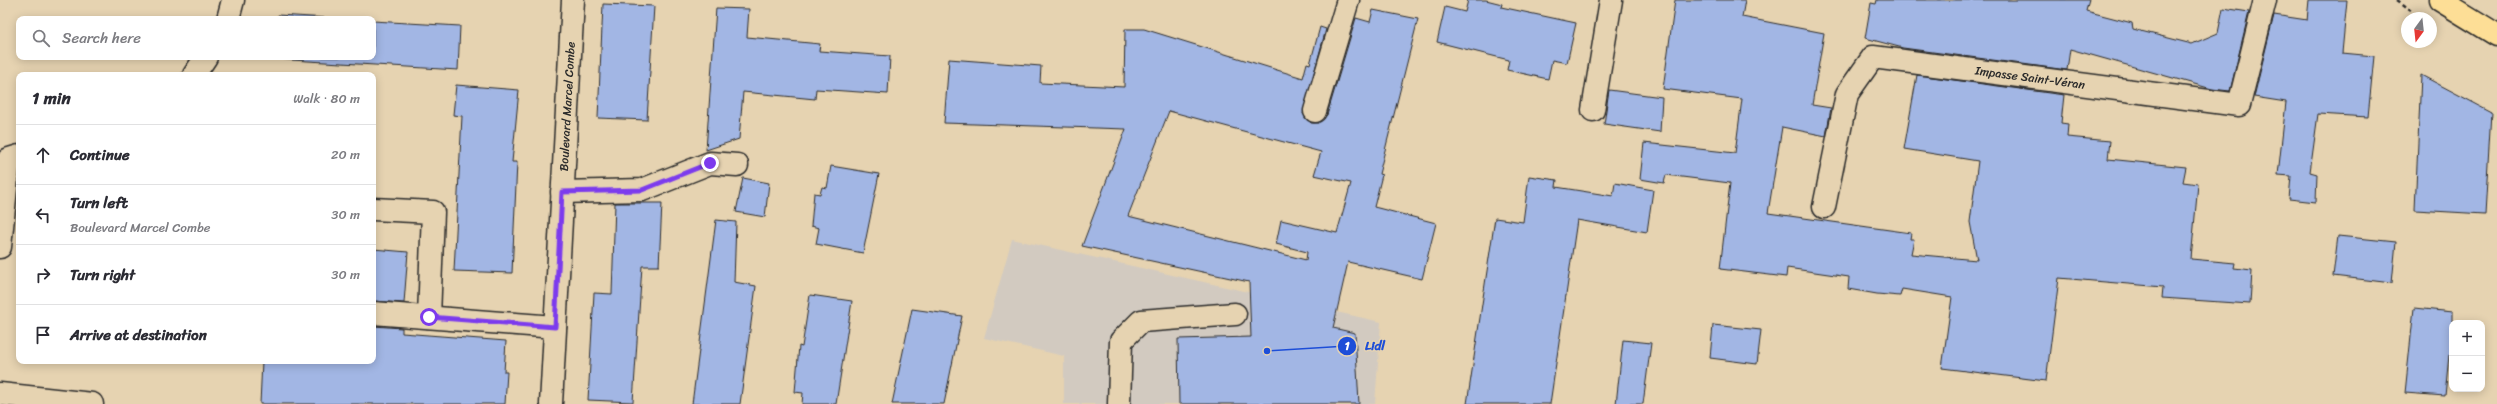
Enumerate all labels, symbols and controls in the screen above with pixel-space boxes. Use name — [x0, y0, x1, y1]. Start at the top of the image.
north arrow — [2401, 12, 2437, 48]
search box — [16, 16, 376, 60]
text: Search here — [62, 25, 141, 51]
icon: search — [30, 27, 52, 49]
street label: Boulevard Marcel Combe — [553, 41, 582, 172]
street label: Impasse Saint-Véran — [1973, 59, 2087, 96]
text: 1 min — [32, 83, 71, 113]
text: Walk · 80 m — [293, 87, 360, 110]
text: Continue — [70, 142, 130, 168]
text: 20 m — [331, 143, 360, 166]
icon: ahead — [32, 144, 54, 166]
route end — [701, 154, 719, 172]
text: Turn left — [70, 190, 128, 216]
text: 30 m — [331, 203, 360, 226]
icon: left — [32, 204, 54, 226]
text: Boulevard Marcel Combe — [70, 216, 211, 239]
text: Turn right — [70, 262, 135, 288]
text: 30 m — [331, 263, 360, 286]
icon: right — [32, 264, 54, 286]
route start — [420, 308, 438, 326]
map controls — [2449, 320, 2485, 392]
button: + — [2449, 320, 2485, 356]
text: Arrive at destination — [70, 322, 207, 348]
icon: arrive — [32, 324, 54, 346]
callout: Lidl — [1337, 333, 1393, 358]
text: Lidl — [1365, 334, 1386, 357]
text: 1 — [1344, 335, 1350, 357]
button: − — [2449, 356, 2485, 392]

